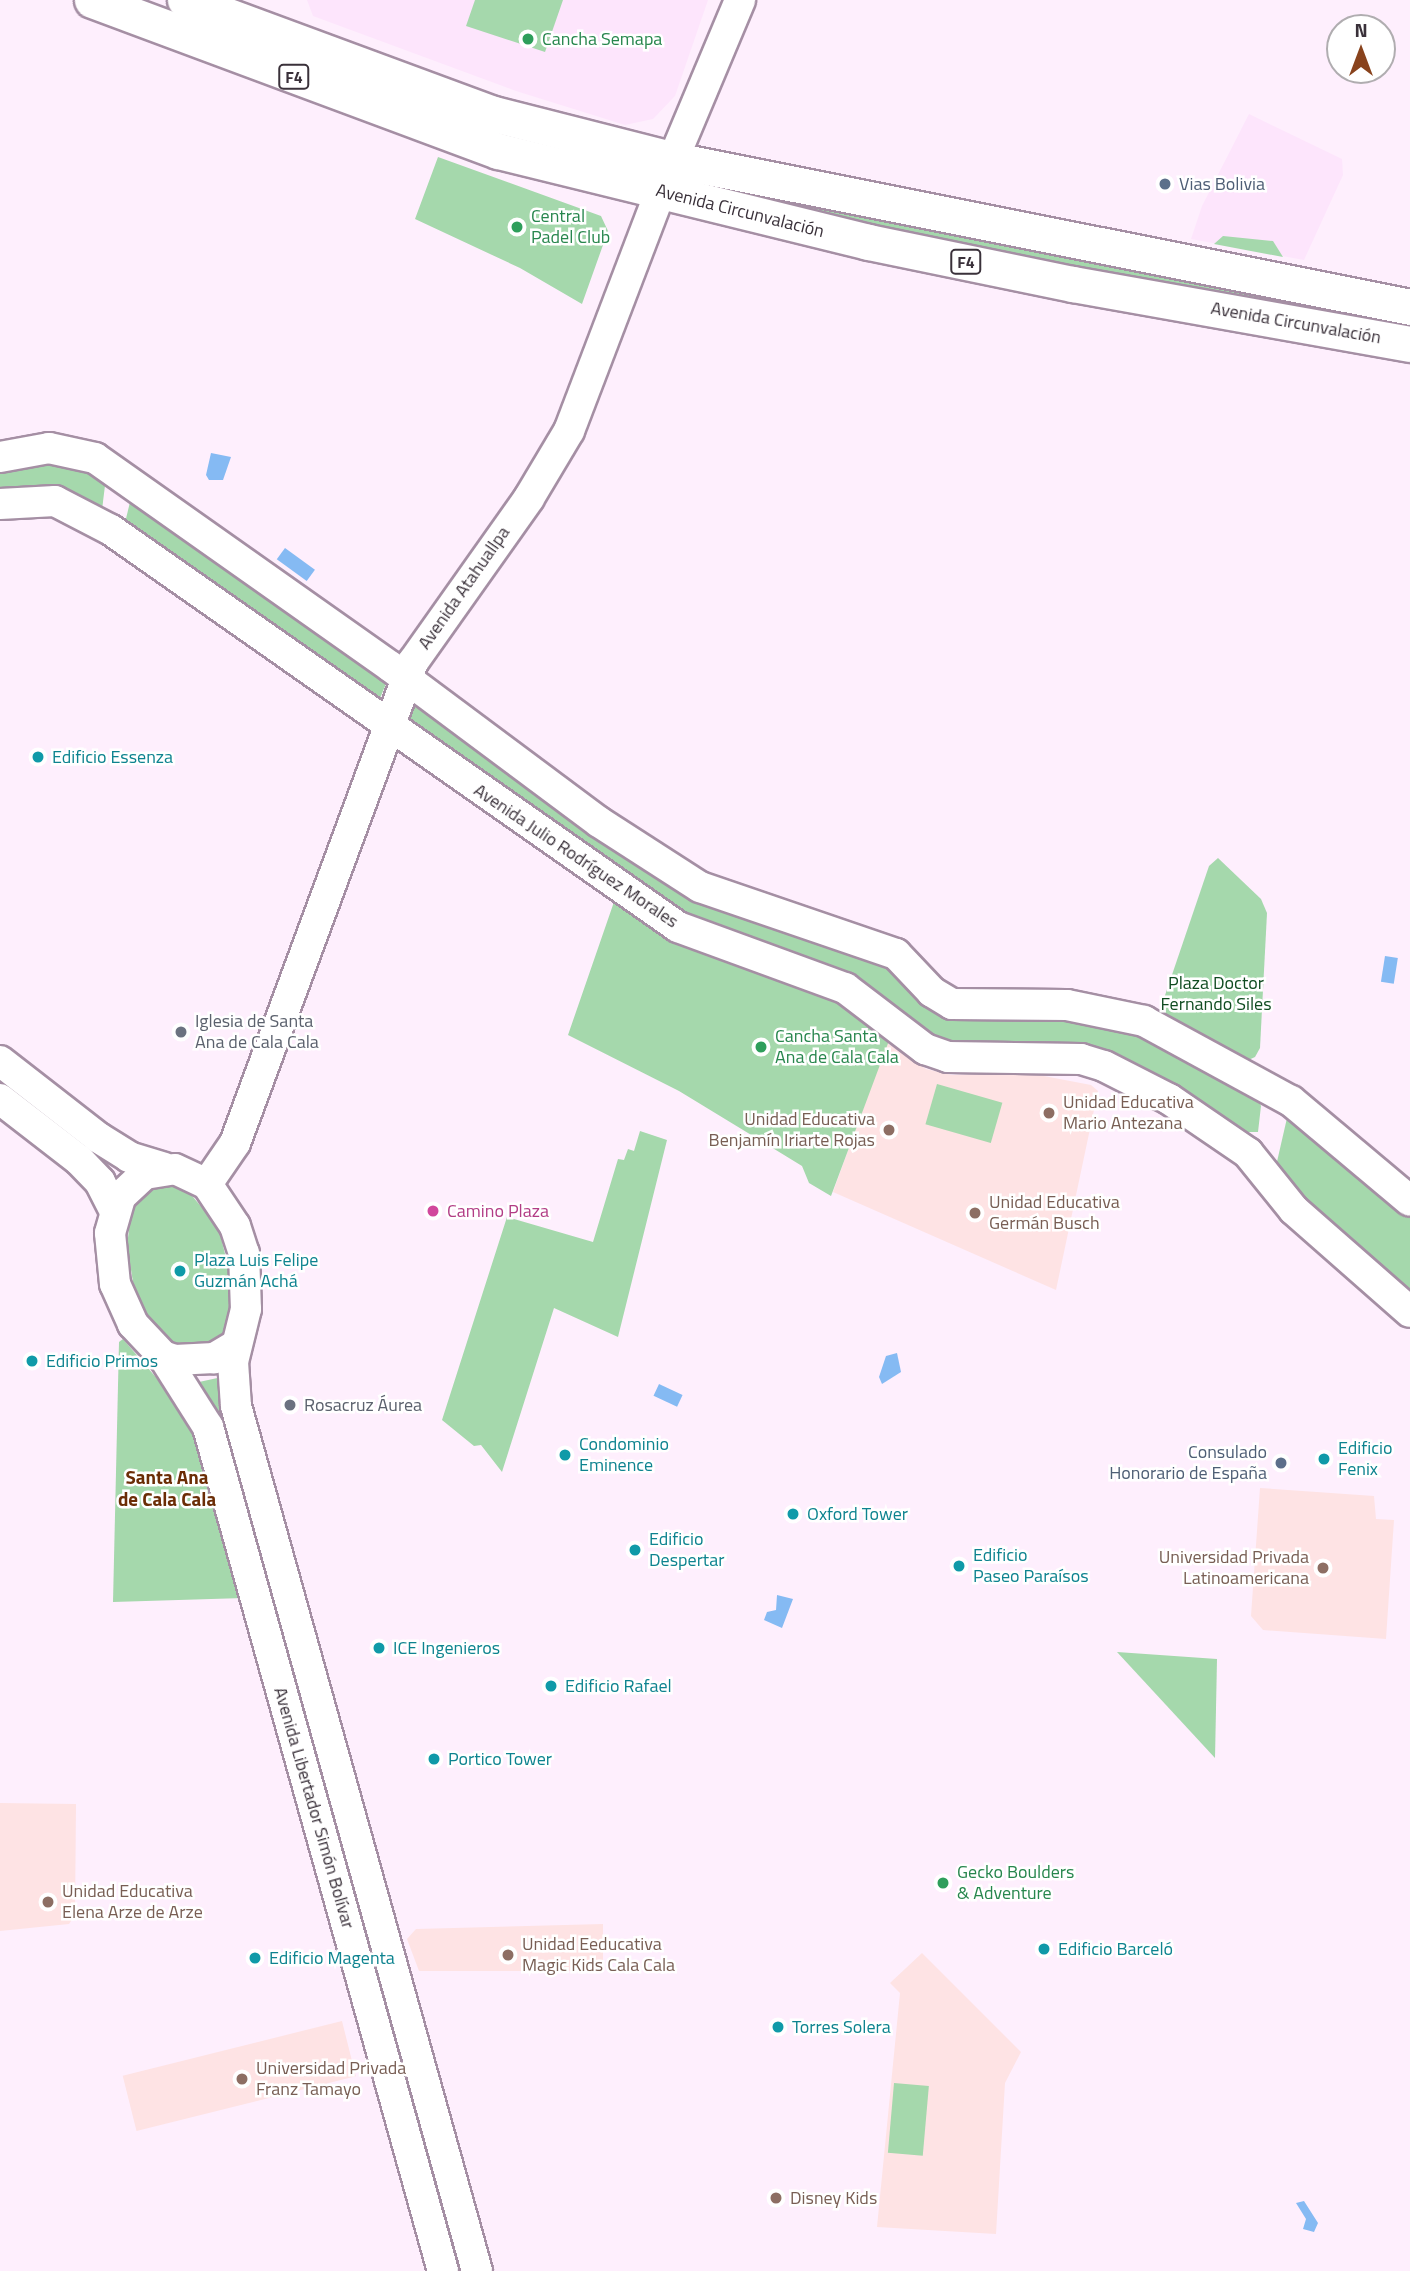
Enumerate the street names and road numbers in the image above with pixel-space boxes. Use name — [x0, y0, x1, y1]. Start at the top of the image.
road number: F4 — [278, 64, 310, 90]
street label: Avenida Circunvalación — [654, 180, 826, 242]
road number: F4 — [950, 250, 982, 274]
street label: Avenida Circunvalación — [1209, 297, 1383, 349]
street label: Avenida Atahuallpa — [414, 522, 514, 654]
street label: Avenida Julio Rodríguez Morales — [470, 779, 682, 933]
street label: Avenida Libertador Simón Bolívar — [269, 1685, 359, 1931]

